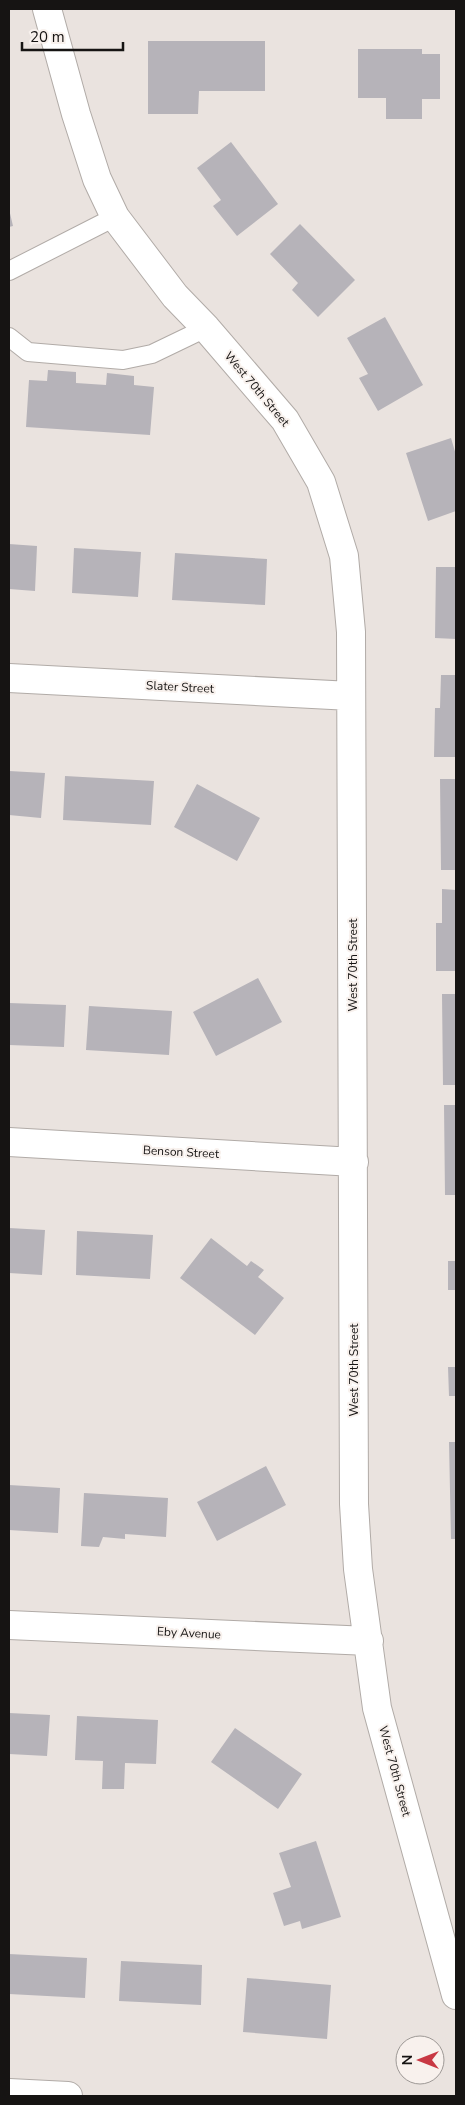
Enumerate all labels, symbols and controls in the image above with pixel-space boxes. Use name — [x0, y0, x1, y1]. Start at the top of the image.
scale bar — [22, 20, 124, 52]
text: 20 m — [30, 27, 65, 47]
street label: West 70th Street — [221, 348, 294, 430]
street label: Slater Street — [146, 677, 215, 697]
street label: West 70th Street — [345, 918, 361, 1012]
street label: Benson Street — [142, 1142, 220, 1162]
street label: West 70th Street — [346, 1323, 362, 1417]
street label: Eby Avenue — [157, 1623, 221, 1643]
street label: West 70th Street — [375, 1724, 415, 1819]
north arrow — [395, 2035, 445, 2085]
text: N — [398, 2055, 417, 2065]

